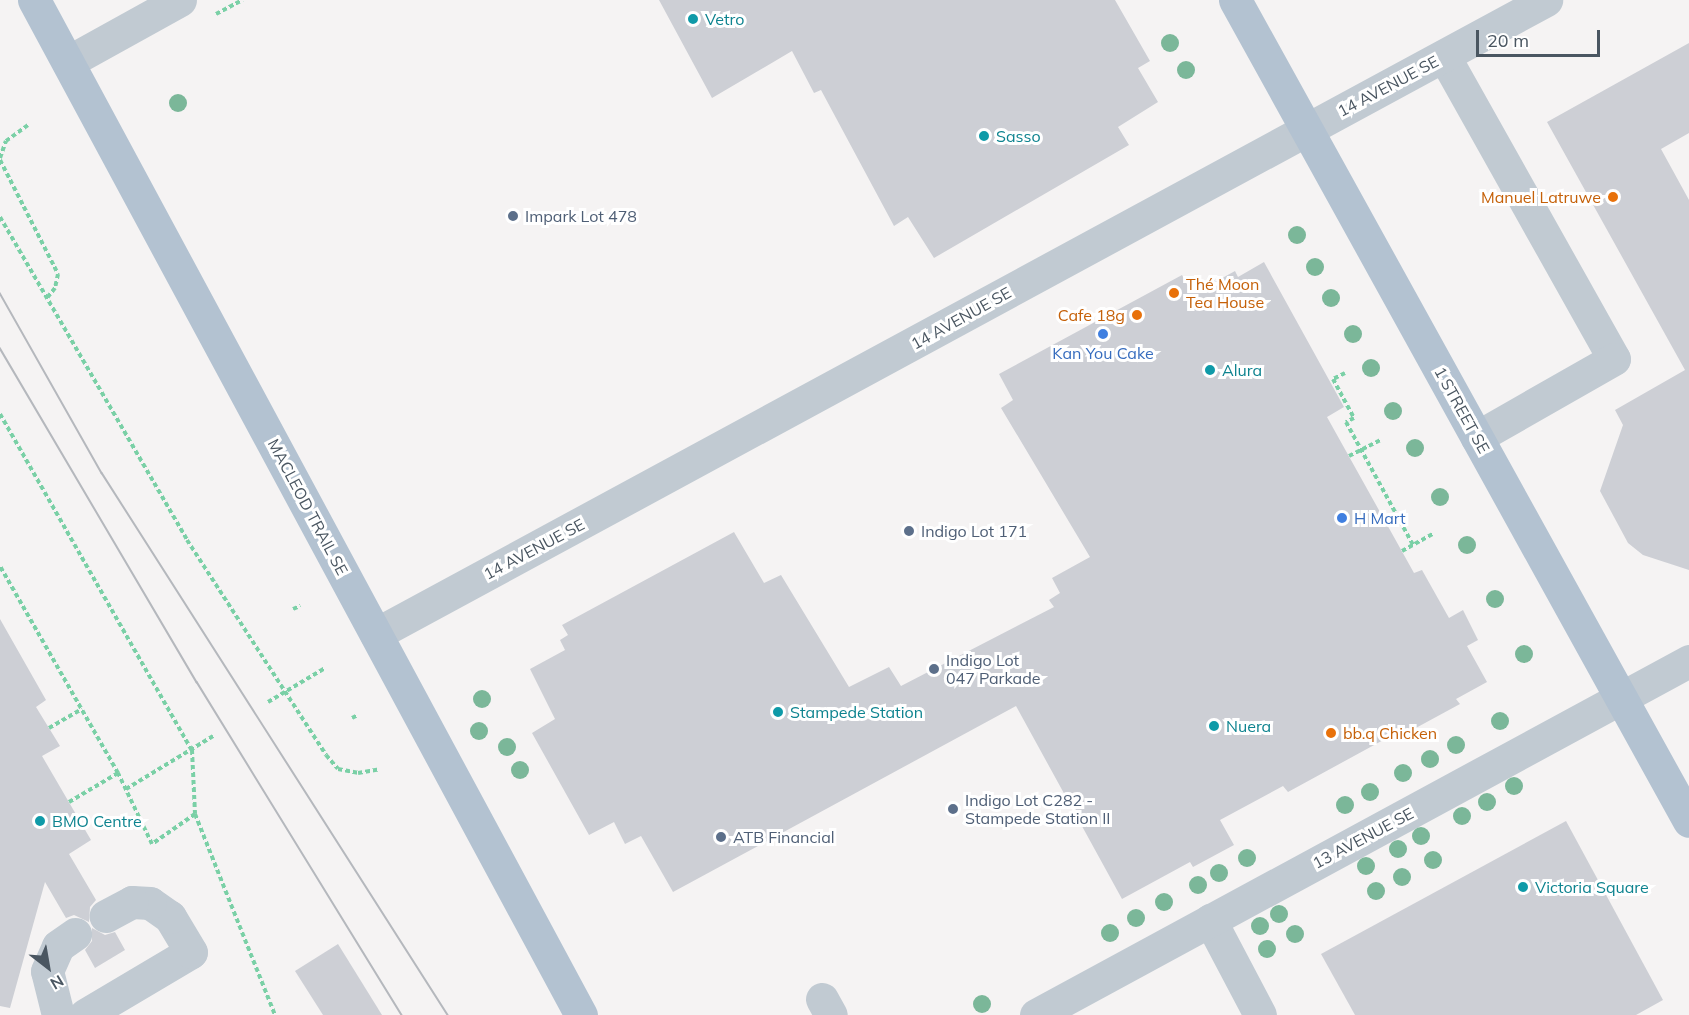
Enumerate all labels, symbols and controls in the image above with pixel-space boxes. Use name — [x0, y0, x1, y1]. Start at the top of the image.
place label: Vetro — [705, 9, 744, 29]
marker: Vetro — [686, 12, 700, 26]
scale bar — [1479, 18, 1604, 56]
text: 20 m — [1487, 29, 1529, 52]
street label: 14 AVENUE SE — [1334, 51, 1442, 121]
place label: Sasso — [996, 126, 1041, 146]
marker: Sasso — [977, 129, 991, 143]
place label: Manuel Latruwe — [1481, 187, 1601, 207]
marker: Manuel Latruwe — [1606, 190, 1620, 204]
place label: Impark Lot 478 — [525, 206, 637, 226]
marker: Impark Lot 478 — [506, 209, 520, 223]
place label: Thé Moon Tea House — [1186, 274, 1264, 312]
street label: 14 AVENUE SE — [908, 283, 1014, 353]
marker: Thé Moon Tea House — [1167, 286, 1181, 300]
place label: Cafe 18g — [1058, 305, 1125, 325]
marker: Cafe 18g — [1130, 308, 1144, 322]
marker: Kan You Cake — [1096, 327, 1110, 341]
place label: Kan You Cake — [1052, 343, 1154, 363]
place label: Alura — [1222, 360, 1262, 380]
marker: Alura — [1203, 363, 1217, 377]
street label: 1 STREET SE — [1430, 363, 1494, 457]
street label: MACLEOD TRAIL SE — [264, 436, 352, 578]
place label: H Mart — [1354, 508, 1406, 528]
marker: H Mart — [1335, 511, 1349, 525]
street label: 14 AVENUE SE — [480, 514, 588, 584]
place label: Indigo Lot 171 — [921, 521, 1027, 541]
marker: Indigo Lot 171 — [902, 524, 916, 538]
place label: Indigo Lot 047 Parkade — [946, 650, 1040, 688]
marker: Indigo Lot 047 Parkade — [927, 662, 941, 676]
place label: Stampede Station — [790, 702, 923, 722]
marker: Stampede Station — [771, 705, 785, 719]
place label: Nuera — [1226, 716, 1271, 736]
marker: Nuera — [1207, 719, 1221, 733]
place label: bb.q Chicken — [1343, 723, 1437, 743]
marker: bb.q Chicken — [1324, 726, 1338, 740]
place label: Indigo Lot C282 - Stampede Station II — [965, 790, 1110, 828]
marker: Indigo Lot C282 - Stampede Station II — [946, 802, 960, 816]
street label: 13 AVENUE SE — [1309, 803, 1417, 873]
place label: BMO Centre — [52, 811, 142, 831]
marker: BMO Centre — [33, 814, 47, 828]
place label: ATB Financial — [733, 827, 835, 847]
marker: ATB Financial — [714, 830, 728, 844]
place label: Victoria Square — [1535, 877, 1649, 897]
marker: Victoria Square — [1516, 880, 1530, 894]
north arrow — [18, 937, 78, 997]
text: N — [47, 971, 68, 994]

